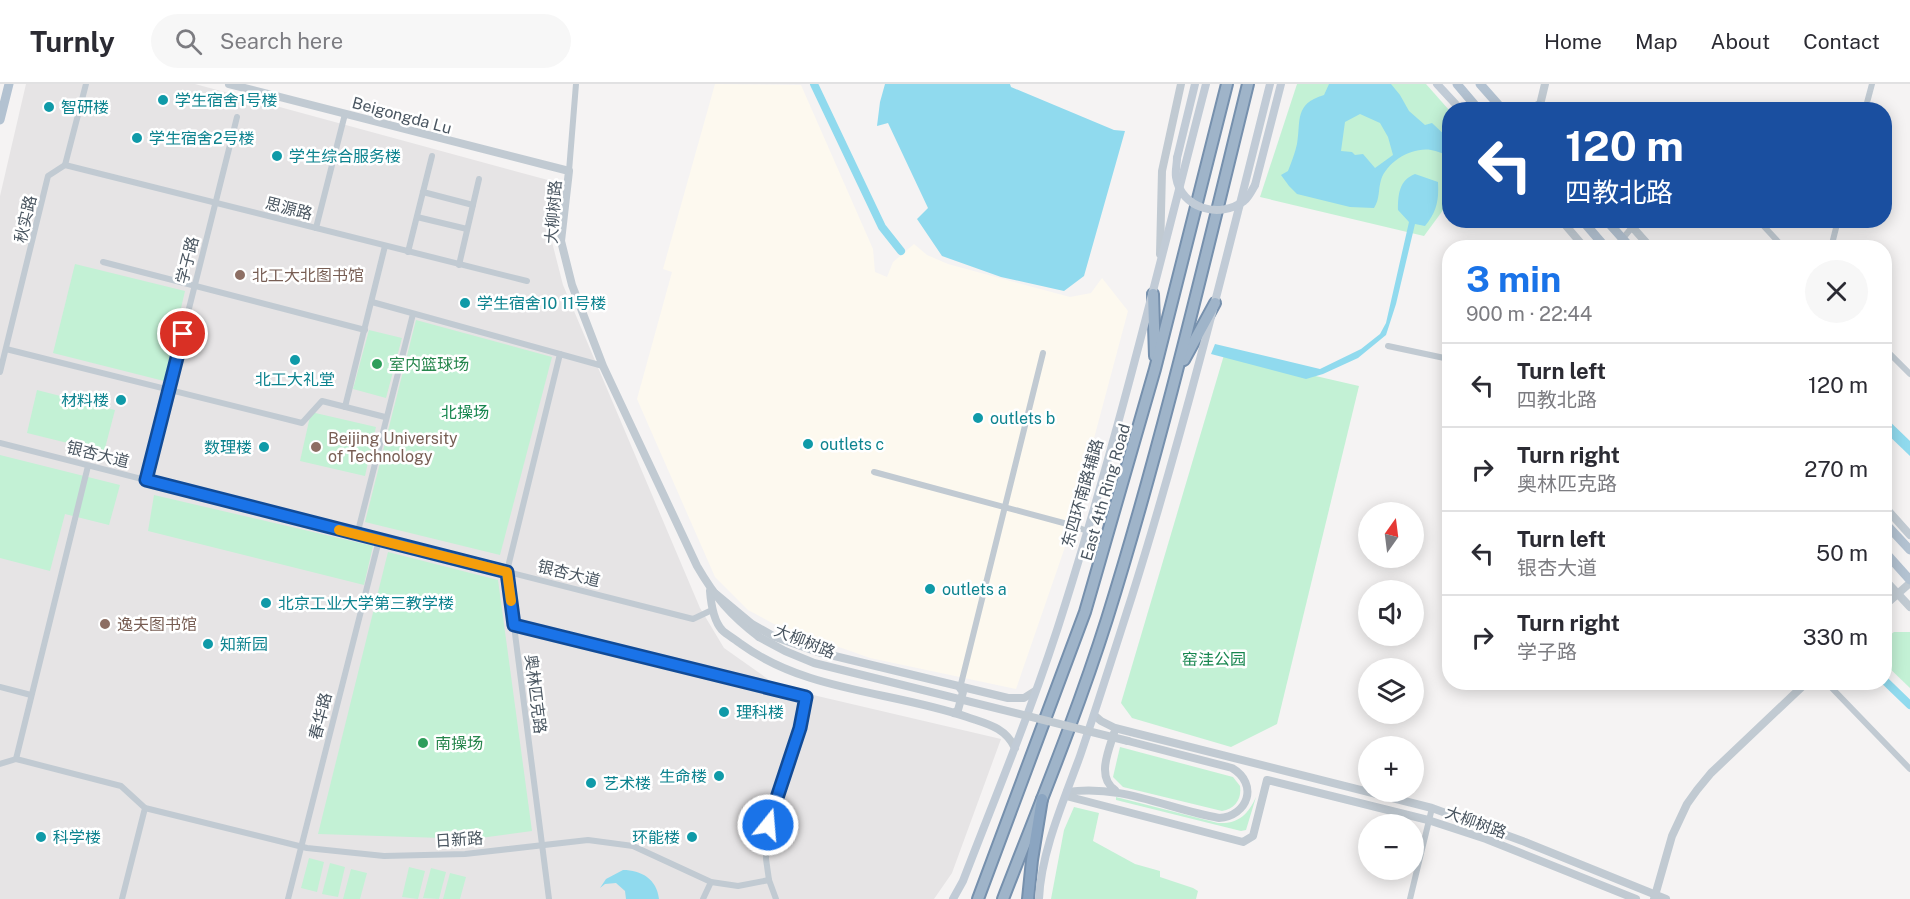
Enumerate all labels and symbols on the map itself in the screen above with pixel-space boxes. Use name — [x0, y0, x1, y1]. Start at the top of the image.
place label: 学生宿舍1号楼 — [175, 91, 278, 110]
marker: 学生宿舍1号楼 — [156, 93, 170, 107]
street label: Beigongda Lu — [350, 93, 454, 138]
place label: 智研楼 — [61, 98, 109, 117]
marker: 智研楼 — [42, 100, 56, 114]
place label: 学生宿舍2号楼 — [149, 129, 255, 148]
marker: 学生宿舍2号楼 — [130, 131, 144, 145]
place label: 学生综合服务楼 — [289, 147, 401, 166]
marker: 学生综合服务楼 — [270, 149, 284, 163]
street label: 大柳树路 — [542, 179, 565, 245]
street label: 思源路 — [263, 193, 314, 224]
street label: 秋实路 — [11, 194, 40, 245]
street label: 学子路 — [172, 235, 203, 286]
place label: 北工大北图书馆 — [252, 266, 364, 285]
marker: 北工大北图书馆 — [233, 268, 247, 282]
place label: 学生宿舍10 11号楼 — [477, 294, 606, 313]
marker: 学生宿舍10 11号楼 — [458, 296, 472, 310]
pin — [157, 308, 208, 359]
marker: 北工大礼堂 — [288, 353, 302, 367]
place label: 室内篮球场 — [389, 355, 469, 374]
marker: 室内篮球场 — [370, 357, 384, 371]
place label: 北工大礼堂 — [255, 370, 335, 389]
place label: 材料楼 — [61, 391, 109, 410]
marker: 材料楼 — [114, 393, 128, 407]
park label: 北操场 — [441, 403, 489, 422]
place label: outlets b — [990, 409, 1055, 428]
marker: outlets b — [971, 411, 985, 425]
street label: East 4th Ring Road — [1077, 421, 1134, 563]
place label: Beijing University of Technology — [328, 429, 458, 466]
place label: outlets c — [820, 435, 884, 454]
marker: outlets c — [801, 437, 815, 451]
street label: 东四环南路辅路 — [1058, 437, 1107, 550]
street label: 银杏大道 — [65, 438, 131, 471]
place label: 数理楼 — [204, 438, 252, 457]
marker: 数理楼 — [257, 440, 271, 454]
marker: Beijing University of Technology — [309, 440, 323, 454]
north arrow — [1358, 502, 1424, 568]
street label: 银杏大道 — [536, 557, 602, 590]
place label: outlets a — [942, 580, 1007, 599]
marker: outlets a — [923, 582, 937, 596]
place label: 北京工业大学第三教学楼 — [278, 594, 454, 613]
marker: 北京工业大学第三教学楼 — [259, 596, 273, 610]
place label: 逸夫图书馆 — [117, 615, 197, 634]
marker: 逸夫图书馆 — [98, 617, 112, 631]
street label: 大柳树路 — [772, 621, 838, 662]
place label: 知新园 — [220, 635, 268, 654]
marker: 知新园 — [201, 637, 215, 651]
park label: 窑洼公园 — [1182, 650, 1246, 669]
street label: 奥林匹克路 — [521, 653, 550, 735]
street label: 春华路 — [305, 691, 336, 742]
place label: 理科楼 — [736, 703, 784, 722]
marker: 理科楼 — [717, 705, 731, 719]
place label: 南操场 — [435, 734, 483, 753]
marker: 南操场 — [416, 736, 430, 750]
place label: 生命楼 — [659, 767, 707, 786]
marker: 生命楼 — [712, 769, 726, 783]
place label: 艺术楼 — [603, 774, 651, 793]
marker: 艺术楼 — [584, 776, 598, 790]
position arrow — [736, 793, 800, 857]
street label: 大柳树路 — [1443, 803, 1509, 842]
place label: 科学楼 — [53, 828, 101, 847]
street label: 日新路 — [434, 828, 484, 851]
place label: 环能楼 — [632, 828, 680, 847]
marker: 科学楼 — [34, 830, 48, 844]
marker: 环能楼 — [685, 830, 699, 844]

